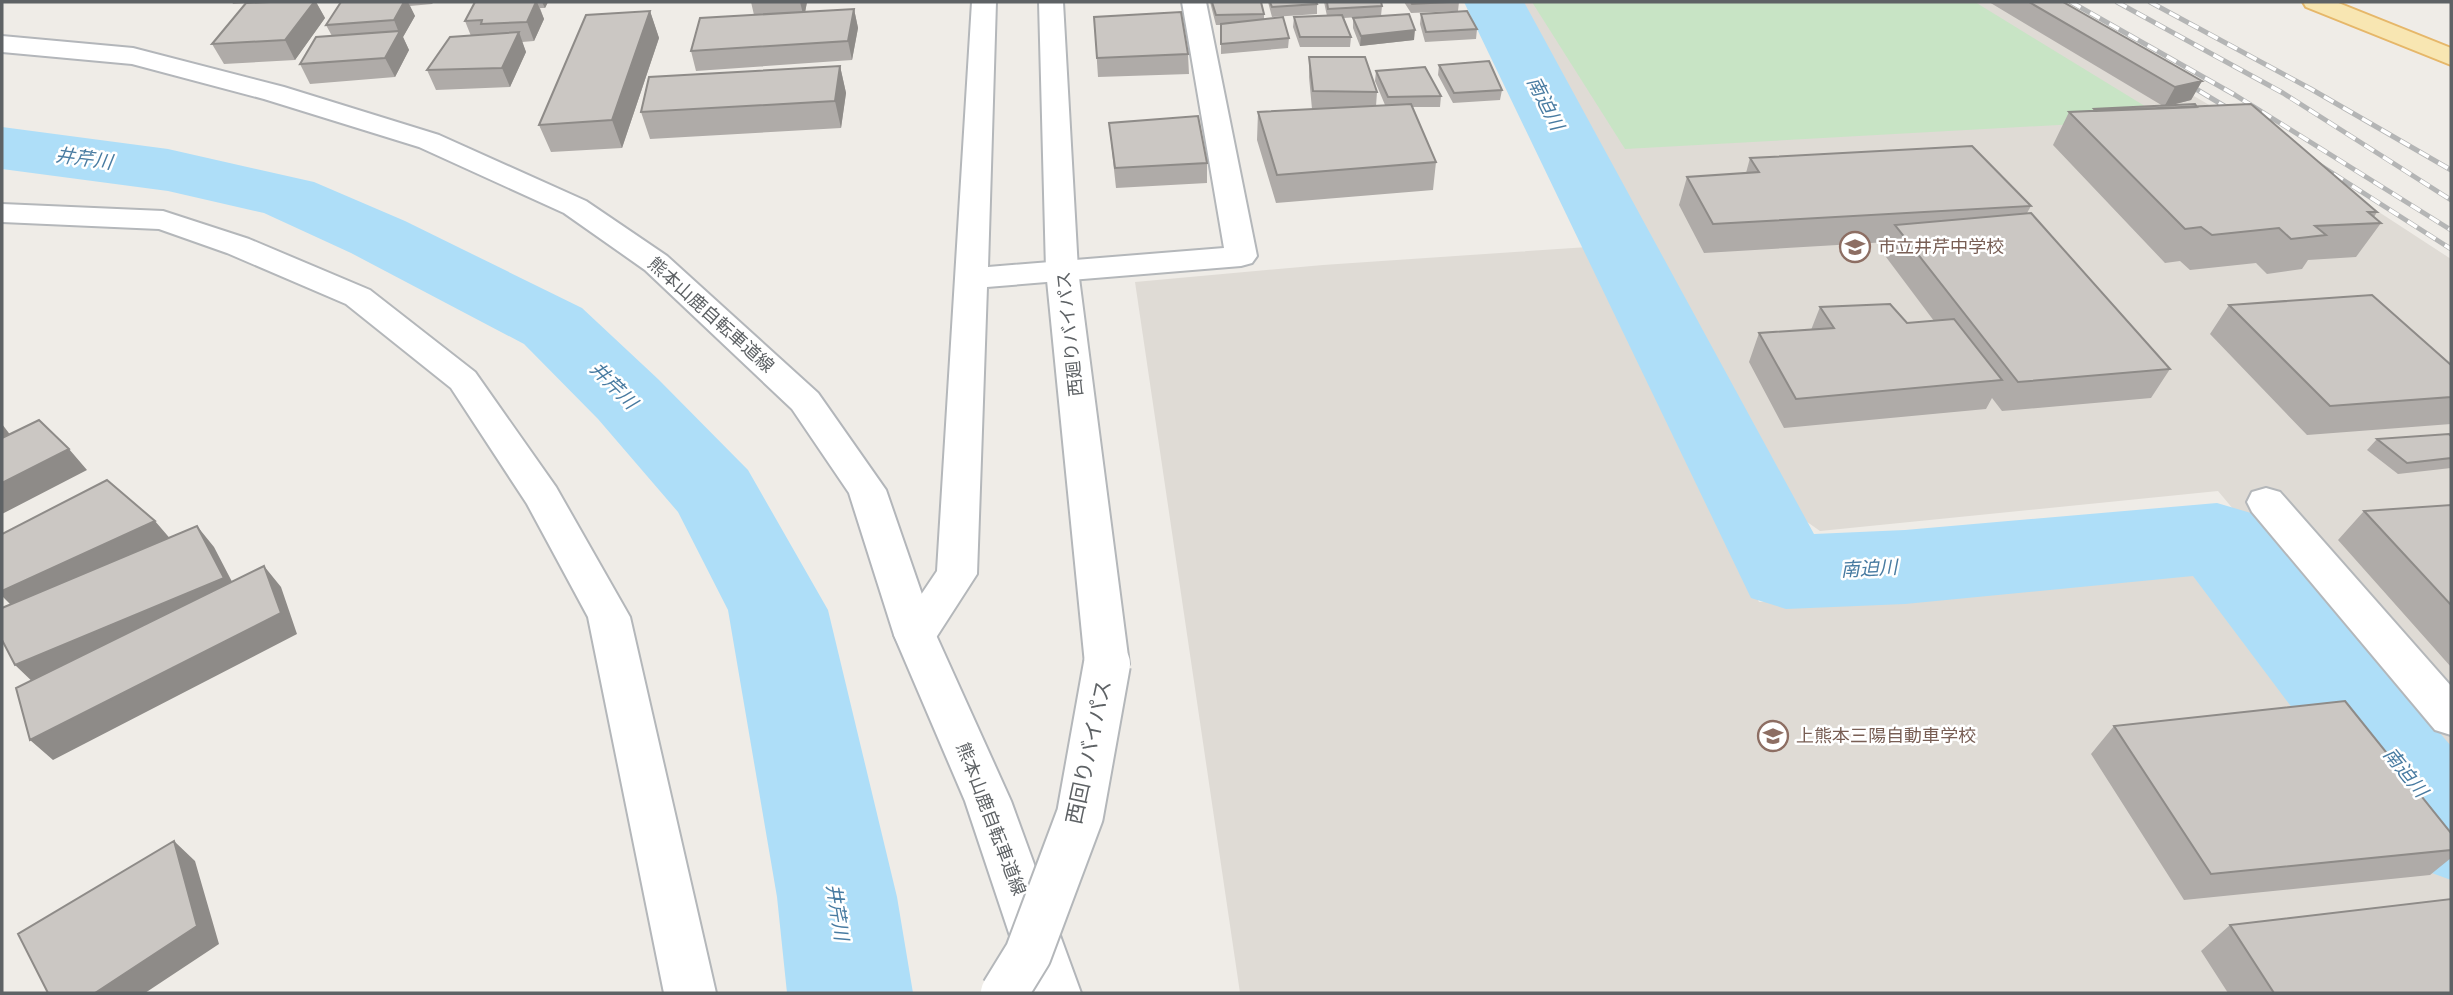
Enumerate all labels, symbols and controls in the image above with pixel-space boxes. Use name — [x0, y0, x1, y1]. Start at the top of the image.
water label: 南迫川 — [1523, 72, 1571, 135]
water label: 井芹川 — [54, 142, 116, 173]
school or university icon: 市立井芹中学校 — [1838, 230, 1872, 264]
place label: 市立井芹中学校 — [1878, 235, 2004, 257]
street label: 熊本山鹿自転車道線 — [644, 252, 779, 377]
street label: 西廻りバイパス — [1051, 270, 1087, 398]
water label: 井芹川 — [586, 356, 644, 414]
water label: 南迫川 — [1840, 554, 1900, 580]
street label: 西回りバイパス — [1060, 677, 1115, 826]
school or university icon: 上熊本三陽自動車学校 — [1756, 719, 1790, 753]
place label: 上熊本三陽自動車学校 — [1796, 724, 1976, 746]
street label: 熊本山鹿自転車道線 — [953, 739, 1031, 898]
water label: 南迫川 — [2380, 742, 2435, 803]
water label: 井芹川 — [823, 882, 855, 944]

